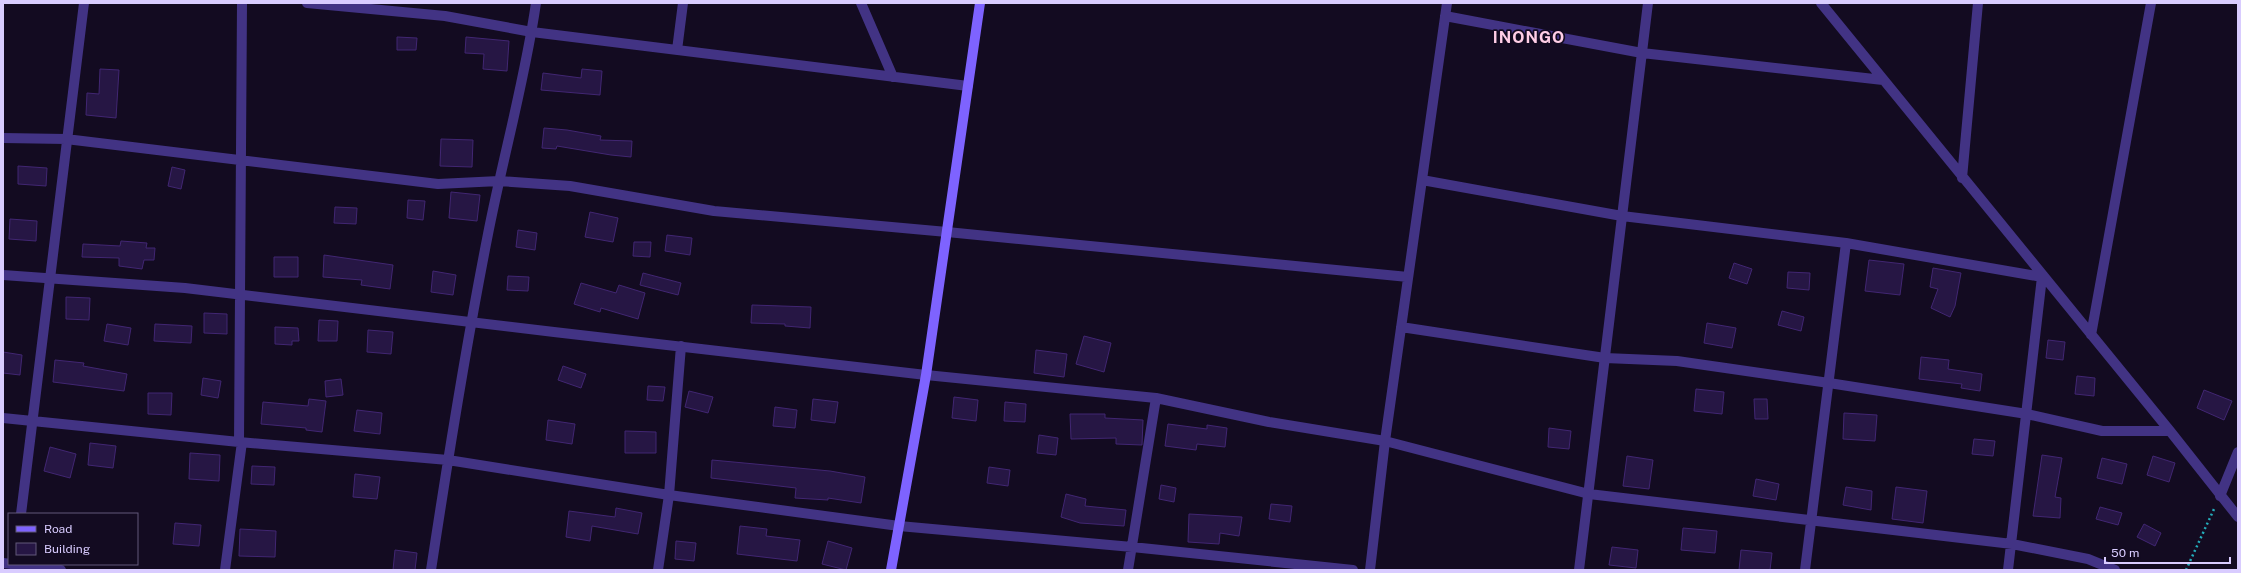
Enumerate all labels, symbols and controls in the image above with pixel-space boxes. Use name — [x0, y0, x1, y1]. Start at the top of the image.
district label: INONGO — [1493, 28, 1565, 47]
legend — [8, 513, 138, 565]
text: Road — [44, 522, 72, 536]
scale bar — [2105, 539, 2230, 565]
text: Building — [44, 542, 90, 556]
text: 50 m — [2111, 546, 2139, 560]

